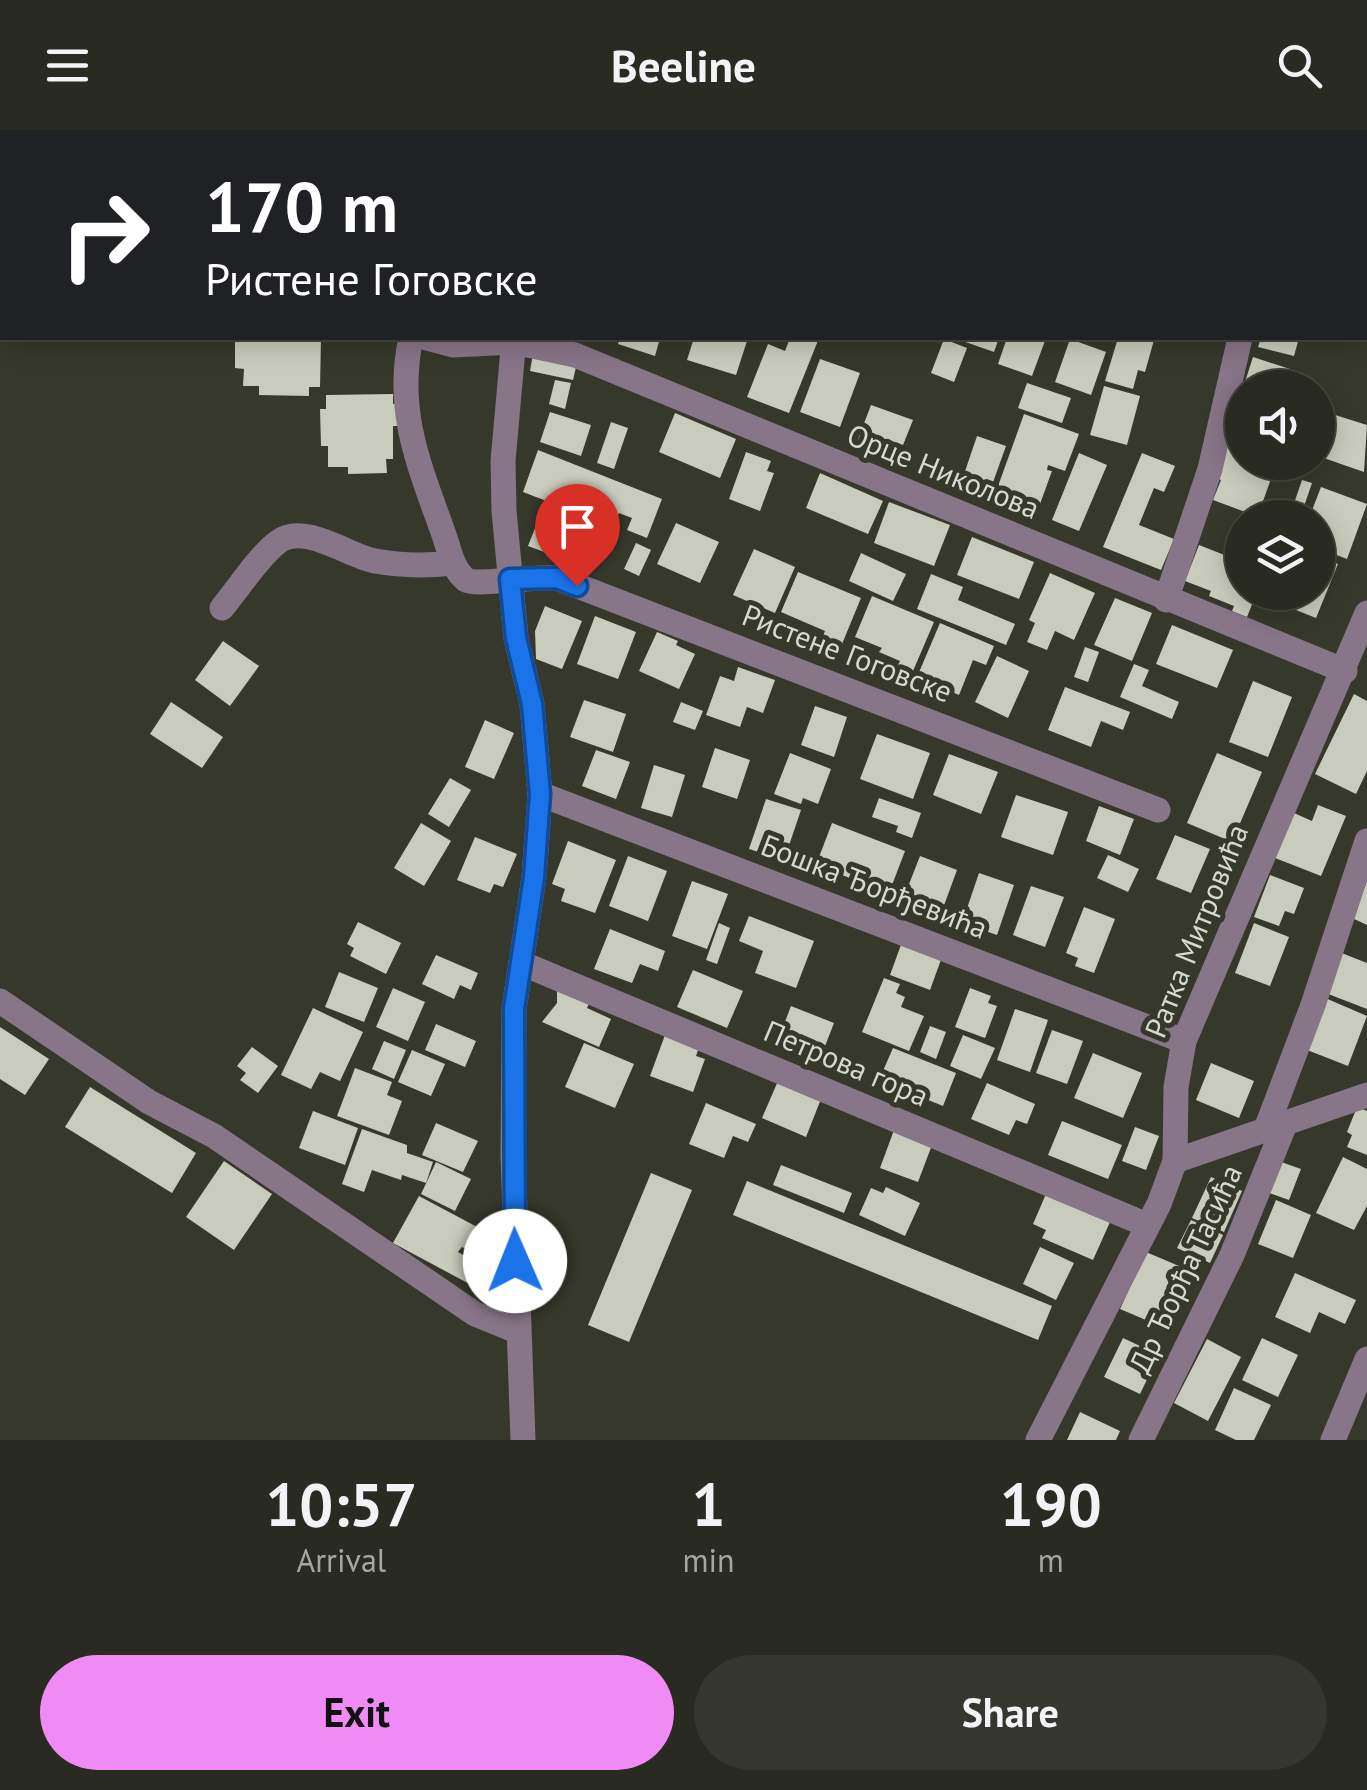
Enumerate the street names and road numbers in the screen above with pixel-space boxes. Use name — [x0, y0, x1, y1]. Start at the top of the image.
street label: Орце Николова — [842, 414, 1045, 527]
street label: Ристене Гоговске — [737, 595, 958, 711]
street label: Ратка Митровића — [1135, 818, 1256, 1043]
street label: Бошка Ђорђевића — [756, 824, 993, 947]
street label: Петрова гора — [758, 1010, 935, 1115]
street label: Др Ђорђа Тасића — [1119, 1158, 1250, 1379]

